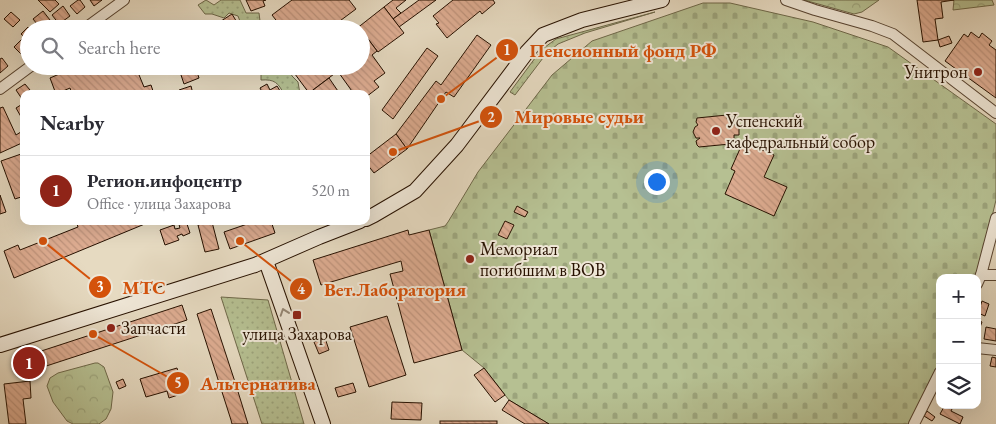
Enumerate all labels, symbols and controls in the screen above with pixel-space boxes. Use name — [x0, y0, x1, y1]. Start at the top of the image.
search box — [20, 20, 370, 75]
callout: Пенсионный фонд РФ — [494, 33, 726, 67]
icon: search — [38, 34, 66, 62]
text: Search here — [78, 35, 160, 60]
text: Пенсионный фонд РФ — [530, 38, 716, 63]
text: 1 — [503, 40, 511, 59]
place label: Унитрон — [903, 60, 968, 83]
marker: Унитрон — [972, 66, 984, 78]
callout: Мировые судьи — [479, 100, 654, 134]
text: Мировые судьи — [514, 104, 644, 129]
text: 2 — [487, 107, 495, 126]
text: Nearby — [40, 109, 104, 136]
place label: Успенский кафедральный собор — [725, 109, 875, 153]
marker: Успенский кафедральный собор — [710, 125, 722, 137]
text: Регион.инфоцентр — [87, 168, 242, 193]
your location — [644, 169, 670, 195]
text: 1 — [52, 180, 60, 201]
text: 520 m — [311, 180, 350, 201]
text: Office · улица Захарова — [87, 193, 231, 214]
place label: Мемориал погибшим в ВОВ — [480, 237, 605, 281]
marker: Мемориал погибшим в ВОВ — [464, 253, 476, 265]
callout: МТС — [87, 270, 176, 304]
callout: Вет.Лаборатория — [289, 272, 476, 306]
map controls — [936, 274, 981, 409]
button: + — [936, 274, 981, 319]
text: МТС — [122, 275, 166, 300]
text: 3 — [96, 277, 104, 296]
text: Вет.Лаборатория — [324, 277, 466, 302]
text: 4 — [297, 279, 306, 298]
one-way arrow — [280, 308, 290, 316]
marker: улица Захарова — [291, 309, 303, 321]
place label: Запчасти — [121, 316, 186, 339]
button: − — [936, 319, 981, 364]
marker: Запчасти — [105, 322, 117, 334]
place label: улица Захарова — [242, 322, 353, 345]
pin: 1 — [13, 344, 45, 382]
button: layers — [936, 364, 981, 409]
callout: Альтернатива — [165, 366, 326, 400]
text: Альтернатива — [199, 371, 317, 396]
text: 5 — [174, 373, 182, 392]

